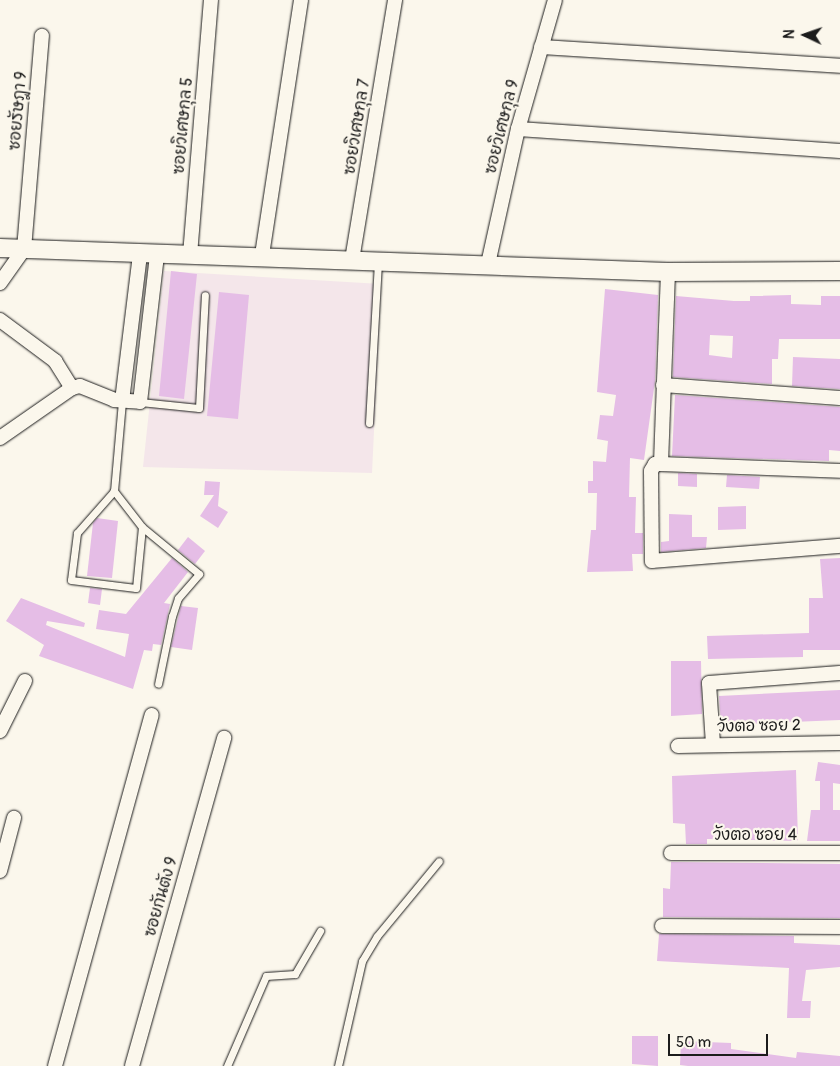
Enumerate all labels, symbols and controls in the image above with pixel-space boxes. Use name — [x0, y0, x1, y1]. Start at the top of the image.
north arrow — [780, 10, 830, 60]
text: N — [781, 29, 798, 39]
street label: ซอยรัษฎา 9 — [5, 71, 31, 151]
street label: ซอยวิเศษกุล 5 — [169, 77, 197, 175]
street label: ซอยวิเศษกุล 7 — [340, 78, 374, 176]
street label: ซอยวิเศษกุล 9 — [481, 78, 523, 176]
street label: วังตอ ซอย 2 — [717, 716, 801, 736]
street label: วังตอ ซอย 4 — [713, 825, 797, 845]
street label: ซอยกันตัง 9 — [140, 855, 182, 939]
scale bar — [670, 1024, 770, 1056]
text: 50 m — [676, 1033, 711, 1052]

